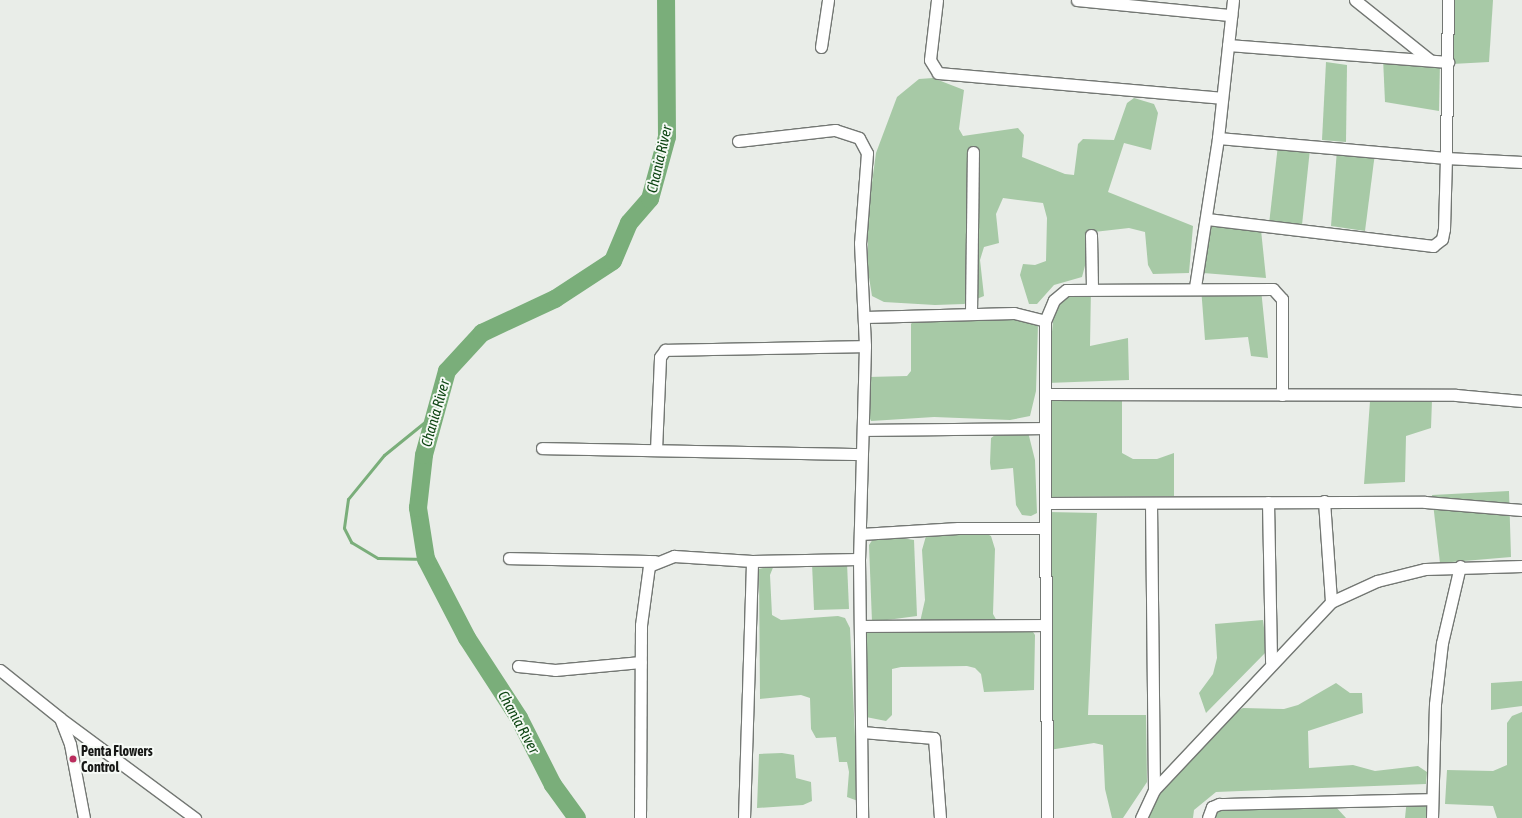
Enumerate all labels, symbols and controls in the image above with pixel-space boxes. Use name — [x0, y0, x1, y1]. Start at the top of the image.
water label: Chania River — [642, 123, 676, 195]
water label: Chania River — [417, 377, 453, 449]
water label: Chania River — [494, 687, 544, 757]
place label: Penta Flowers Control — [81, 743, 153, 776]
marker: Penta Flowers Control — [68, 754, 78, 764]

